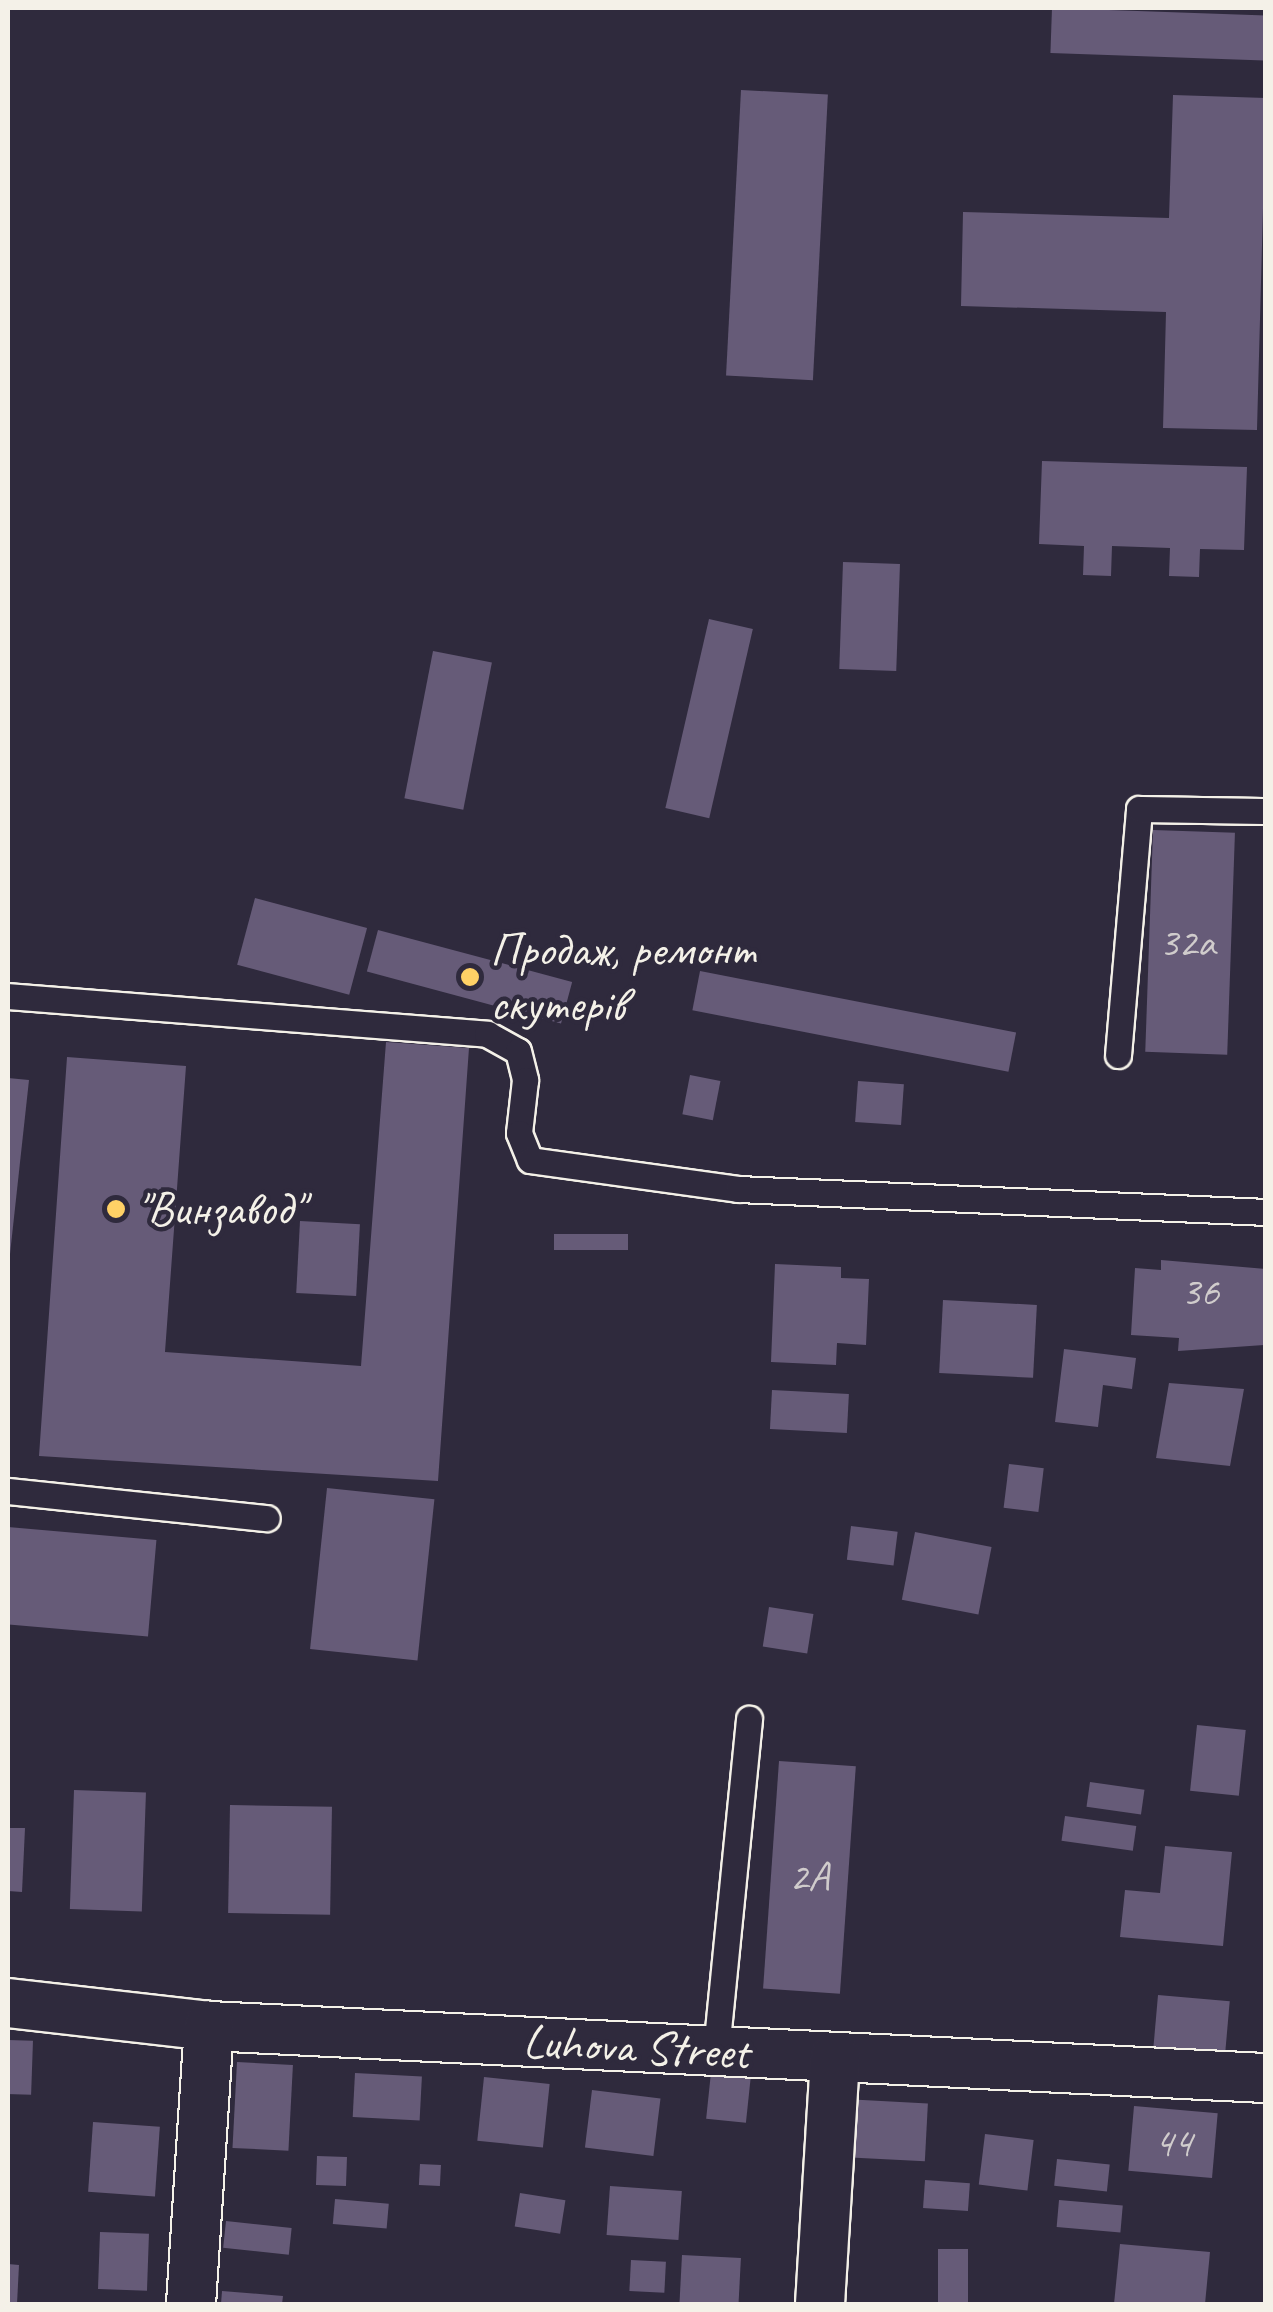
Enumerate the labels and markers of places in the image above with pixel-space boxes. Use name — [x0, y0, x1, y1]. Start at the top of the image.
place label: Продаж, ремонт скутерів — [490, 920, 754, 1033]
marker: Продаж, ремонт скутерів — [459, 966, 481, 988]
place label: "Винзавод" — [136, 1180, 303, 1238]
marker: "Винзавод" — [105, 1198, 127, 1220]

